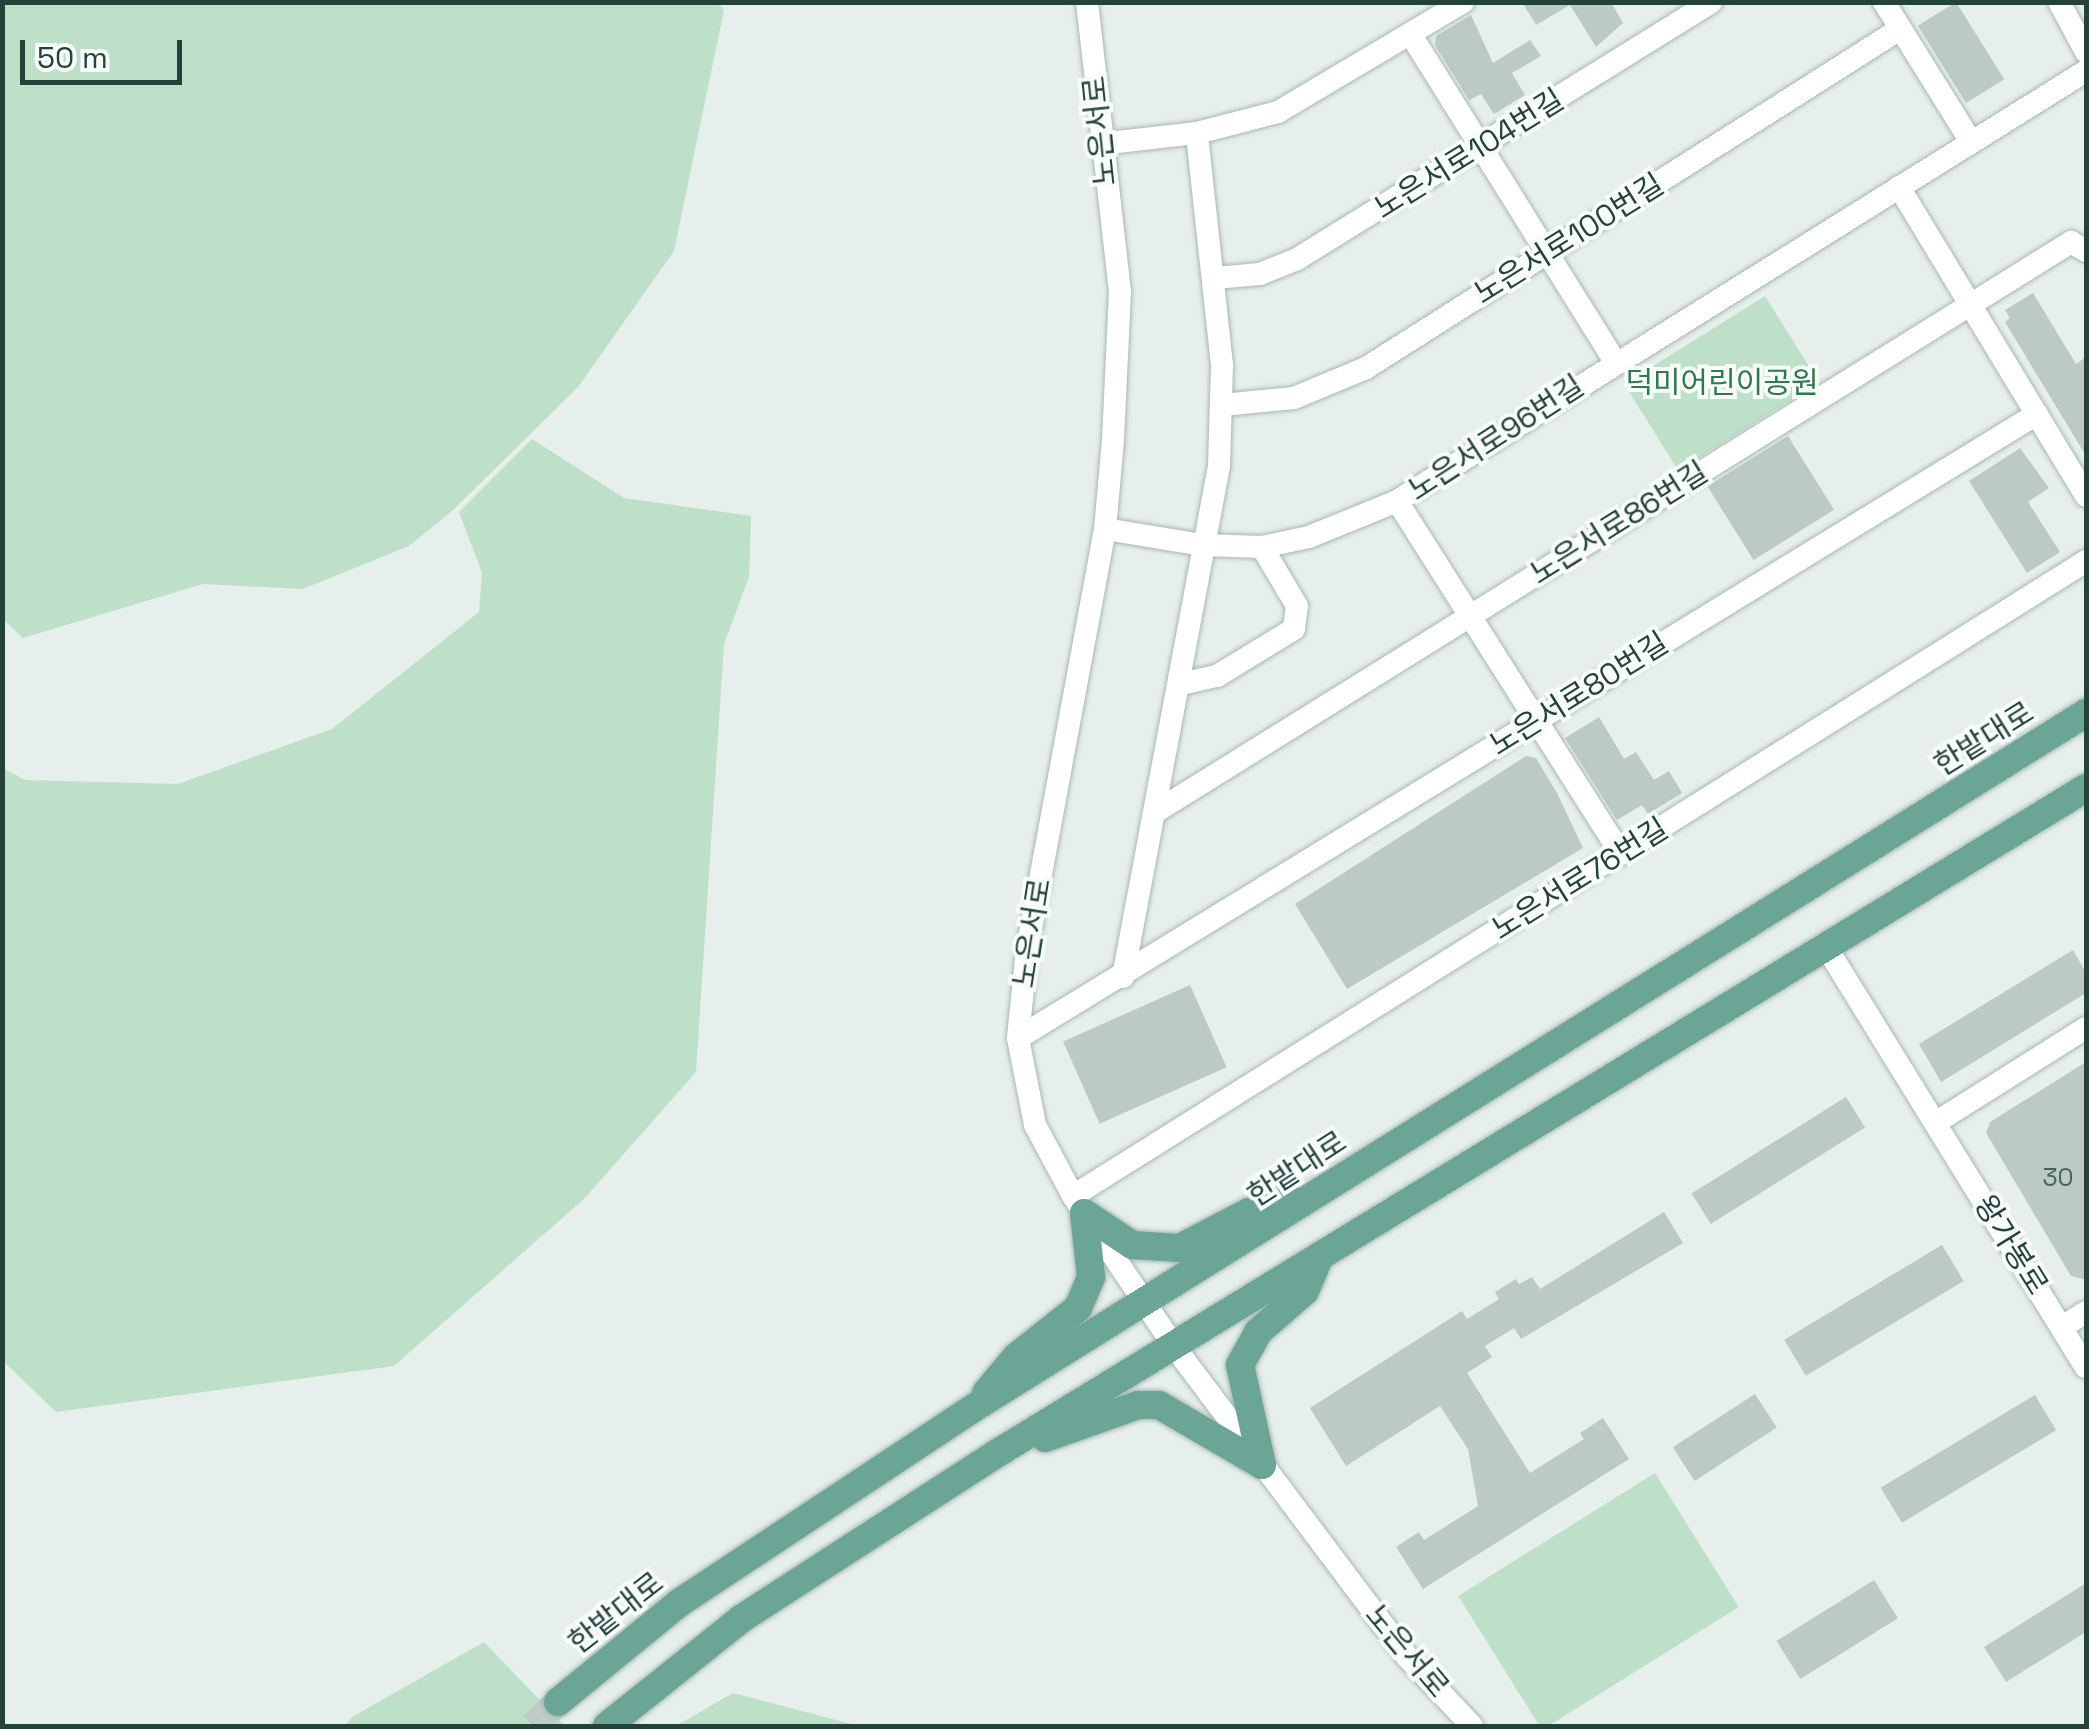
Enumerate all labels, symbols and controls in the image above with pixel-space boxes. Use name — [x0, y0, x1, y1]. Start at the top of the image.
scale bar — [25, 20, 188, 82]
text: 50 m — [37, 38, 108, 77]
street label: 노은서로 — [1076, 74, 1124, 188]
street label: 노은서로104번길 — [1368, 81, 1570, 227]
street label: 노은서로100번길 — [1468, 166, 1670, 312]
park label: 덕미어린이공원 — [1625, 365, 1819, 401]
street label: 노은서로96번길 — [1401, 368, 1591, 508]
street label: 노은서로86번길 — [1524, 454, 1714, 592]
street label: 노은서로80번길 — [1483, 625, 1675, 763]
street label: 한밭대로 — [1928, 694, 2040, 784]
street label: 노은서로76번길 — [1485, 811, 1675, 947]
street label: 노은서로 — [1006, 876, 1058, 990]
street label: 한밭대로 — [1241, 1124, 1353, 1214]
house number: 30 — [2042, 1162, 2074, 1192]
street label: 왕가봉로 — [1966, 1189, 2056, 1301]
street label: 한밭대로 — [561, 1565, 671, 1661]
street label: 노은서로 — [1358, 1597, 1456, 1705]

